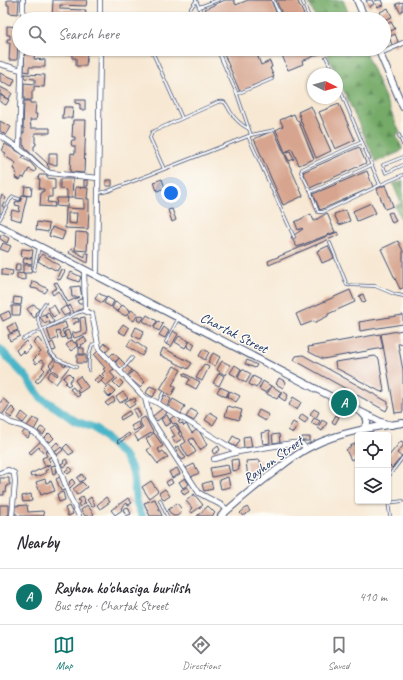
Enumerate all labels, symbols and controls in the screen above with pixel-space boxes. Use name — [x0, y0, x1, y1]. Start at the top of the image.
search box — [12, 12, 391, 56]
icon: search — [26, 23, 48, 45]
text: Search here — [58, 25, 119, 44]
north arrow — [307, 68, 343, 104]
your location — [161, 183, 181, 203]
street label: Chartak Street — [198, 309, 272, 358]
pin: A — [331, 388, 357, 418]
street label: Rayhon Street — [240, 431, 308, 487]
map controls — [355, 432, 391, 504]
button: locate — [355, 432, 391, 468]
button: layers — [355, 468, 391, 504]
text: Nearby — [16, 532, 59, 553]
text: Rayhon ko'chasiga burilish — [54, 579, 190, 598]
text: A — [26, 589, 32, 605]
text: 410 m — [359, 589, 387, 605]
text: Bus stop · Chartak Street — [54, 598, 168, 614]
tab: Map — [53, 634, 75, 672]
tab: Directions — [182, 634, 221, 672]
tab: Saved — [328, 634, 350, 672]

